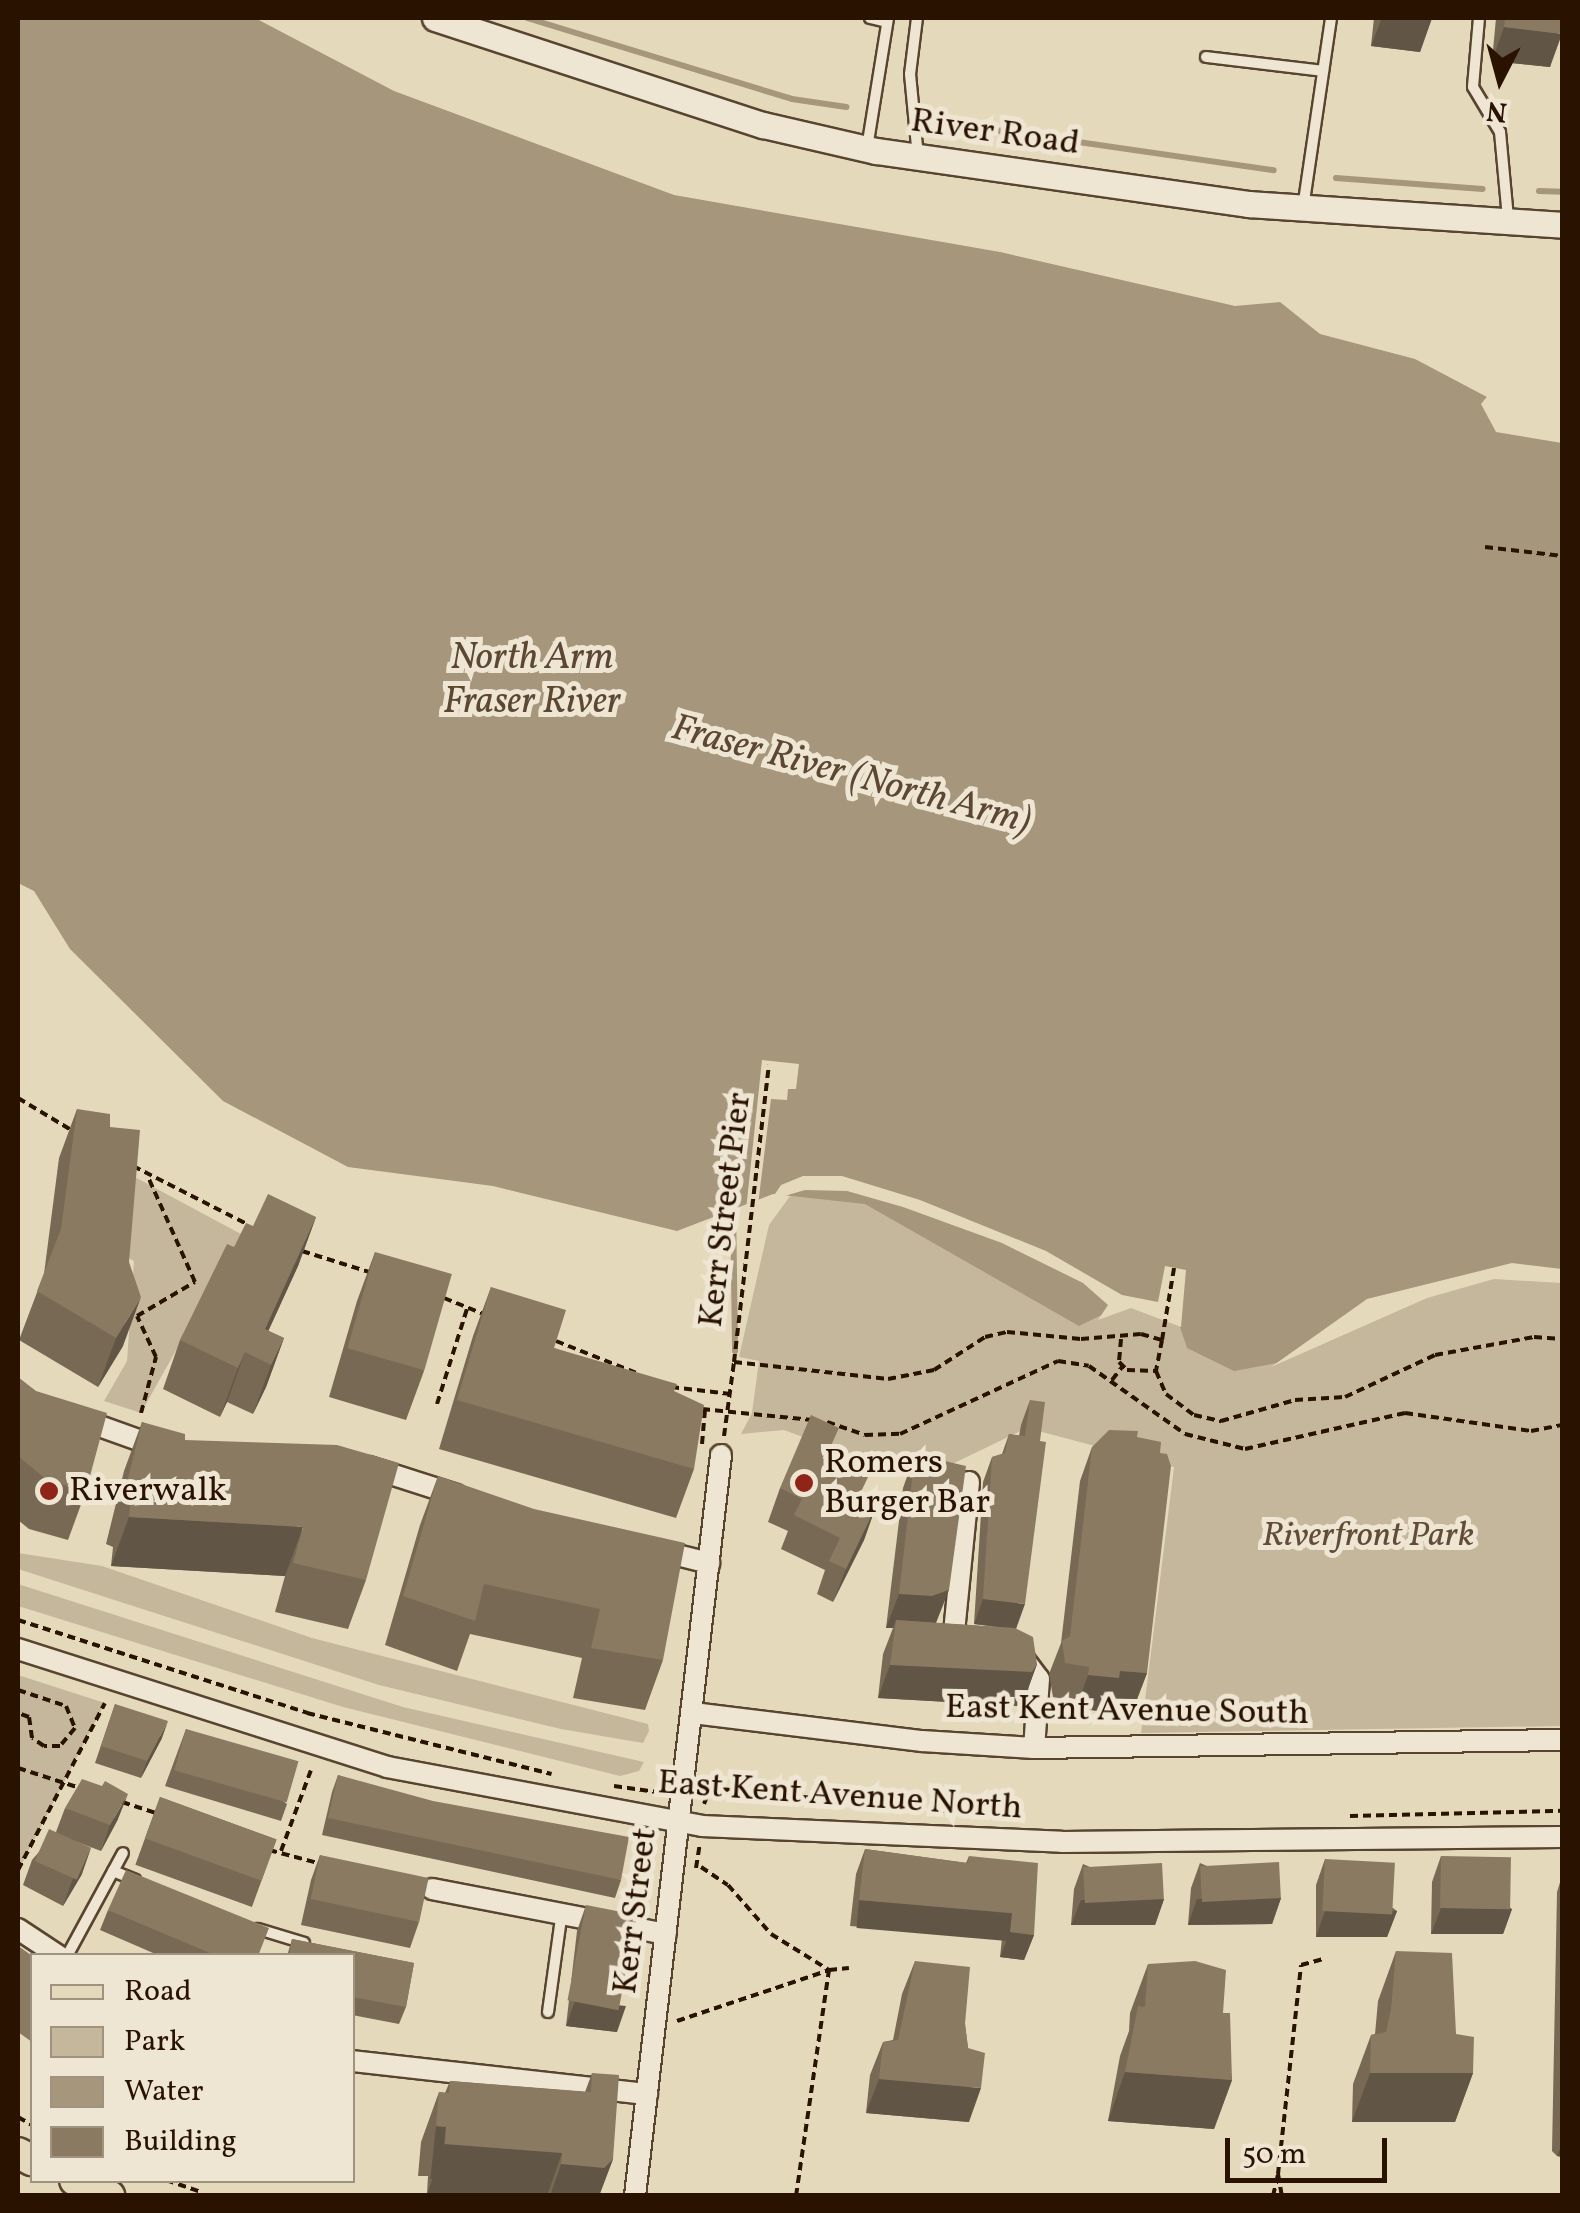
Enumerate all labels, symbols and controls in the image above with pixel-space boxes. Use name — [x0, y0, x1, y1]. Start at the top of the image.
north arrow — [1450, 30, 1550, 130]
text: N — [1485, 90, 1509, 131]
street label: River Road — [908, 100, 1082, 166]
water label: North Arm Fraser River — [443, 636, 621, 726]
water label: Fraser River (North Arm) — [666, 706, 1036, 846]
street label: Kerr Street Pier — [691, 1090, 761, 1330]
place label: Romers Burger Bar — [824, 1442, 990, 1524]
place label: Riverwalk — [69, 1470, 227, 1512]
marker: Romers Burger Bar — [793, 1472, 815, 1494]
marker: Riverwalk — [38, 1480, 60, 1502]
park label: Riverfront Park — [1262, 1515, 1474, 1557]
street label: East Kent Avenue South — [945, 1687, 1309, 1735]
street label: East Kent Avenue North — [656, 1762, 1024, 1830]
street label: Kerr Street — [605, 1826, 667, 1996]
legend — [30, 1953, 355, 2183]
text: Road — [124, 1971, 192, 2013]
text: Park — [124, 2021, 185, 2063]
text: Water — [124, 2071, 204, 2113]
scale bar — [1230, 2118, 1392, 2180]
text: Building — [124, 2121, 237, 2163]
text: 50 m — [1242, 2134, 1306, 2176]

